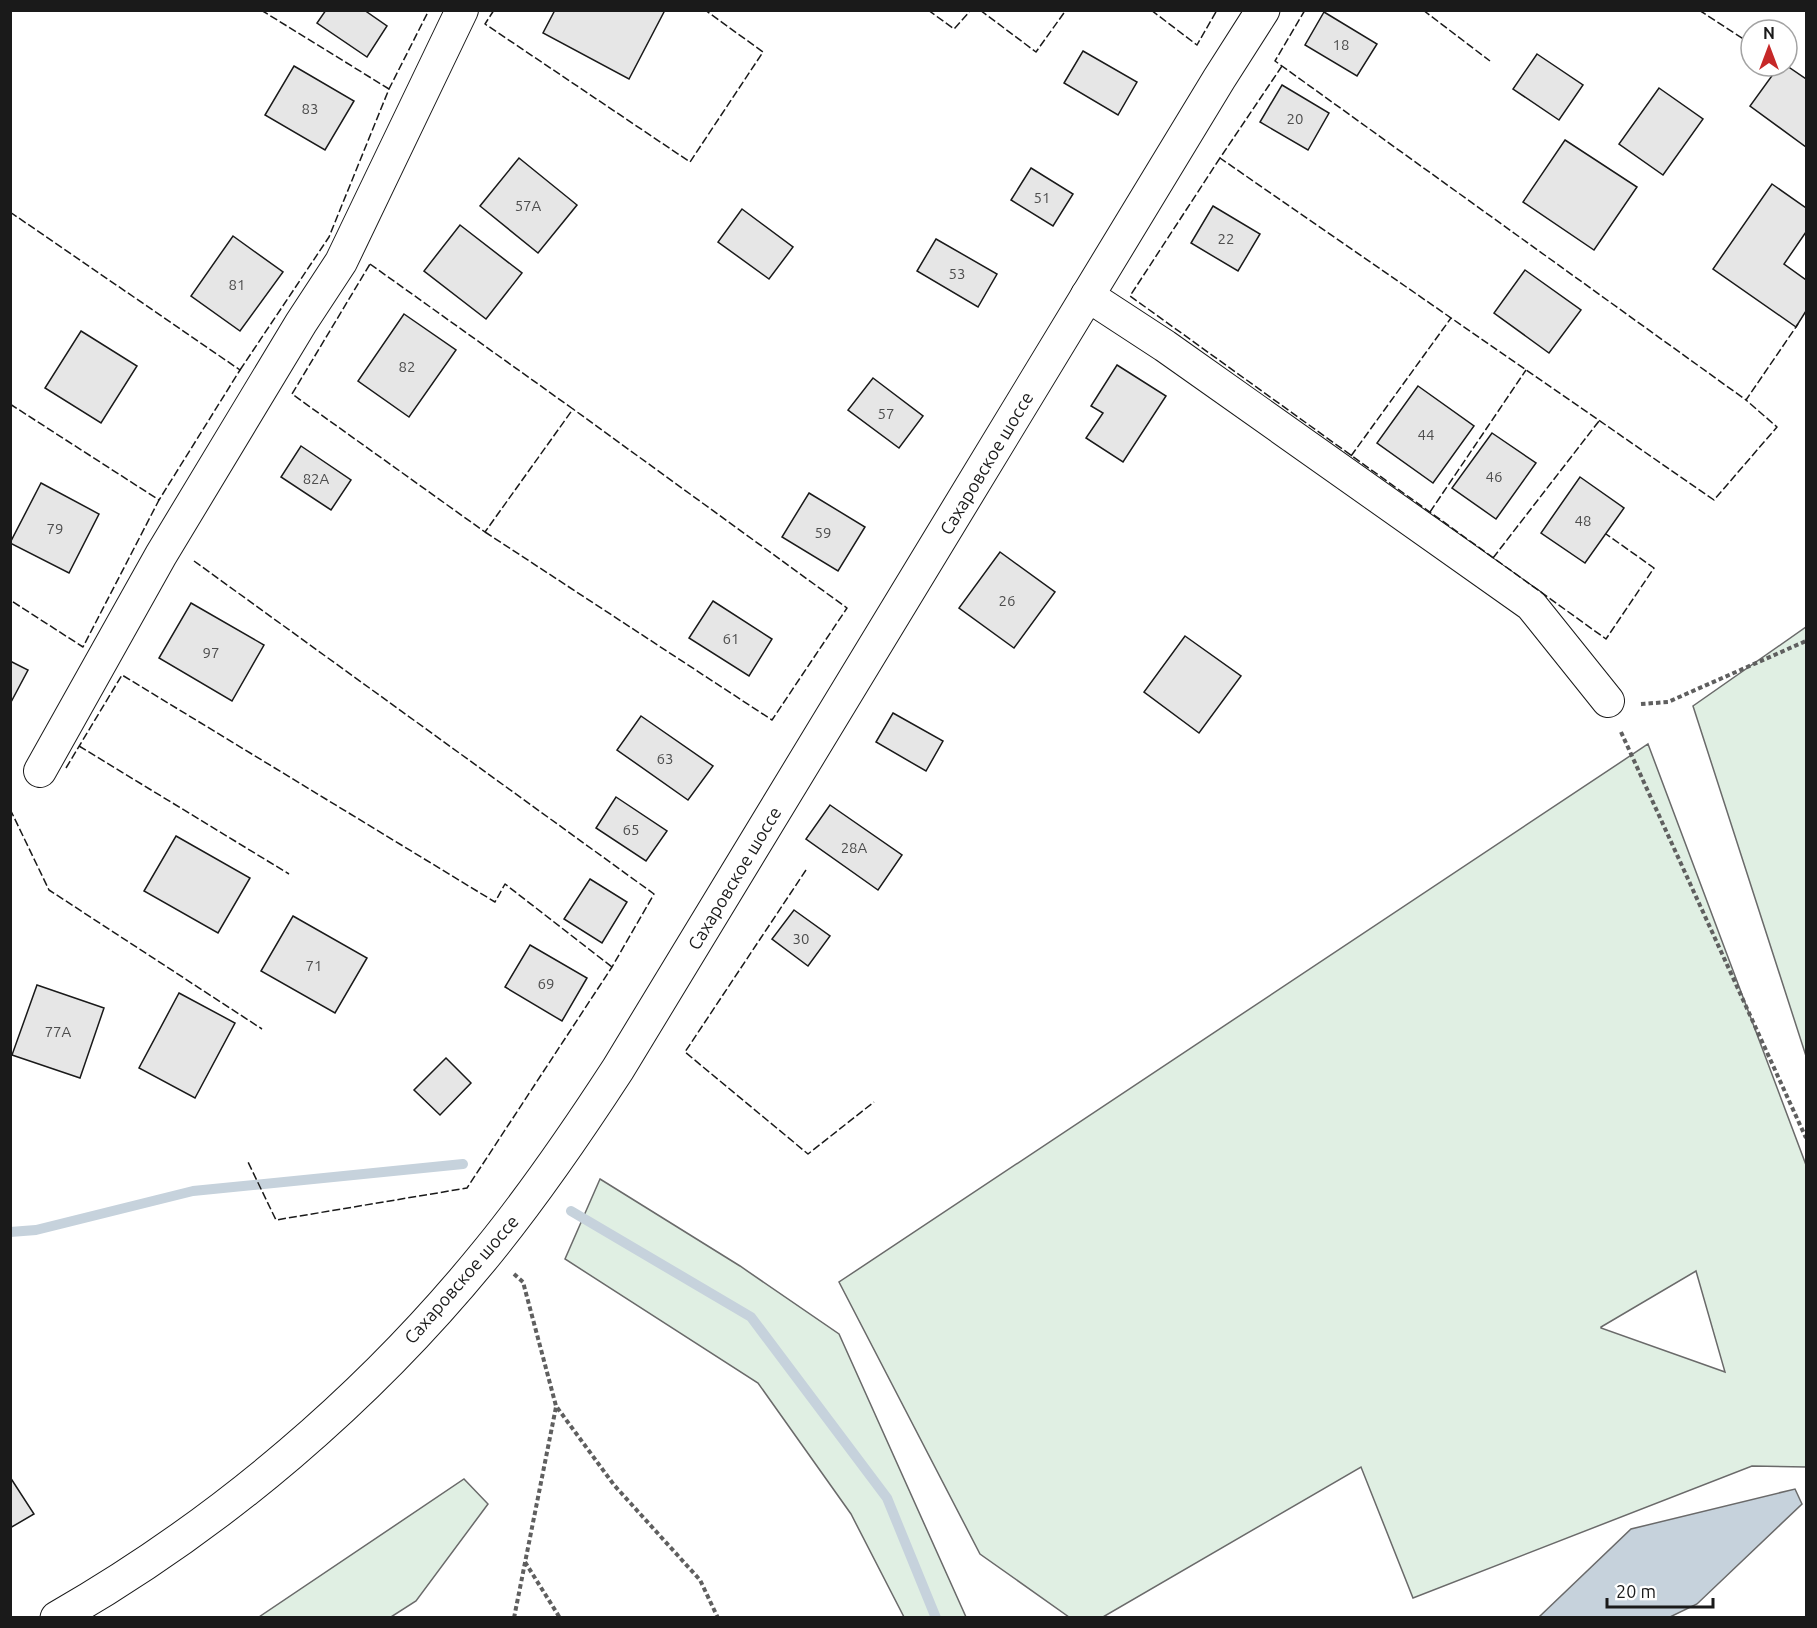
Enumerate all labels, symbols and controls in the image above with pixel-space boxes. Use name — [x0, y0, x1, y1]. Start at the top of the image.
north arrow — [1739, 18, 1799, 78]
text: N — [1763, 24, 1775, 42]
house number: 18 — [1333, 36, 1349, 53]
house number: 83 — [302, 100, 318, 117]
house number: 20 — [1287, 110, 1303, 127]
house number: 51 — [1034, 189, 1050, 206]
house number: 57А — [515, 197, 542, 214]
house number: 22 — [1218, 230, 1234, 247]
house number: 53 — [949, 265, 965, 282]
house number: 81 — [229, 276, 245, 293]
house number: 82 — [399, 358, 415, 375]
street label: Сахаровское шоссе — [935, 388, 1037, 538]
house number: 57 — [878, 405, 894, 422]
house number: 44 — [1418, 426, 1434, 443]
house number: 46 — [1486, 468, 1502, 485]
house number: 82А — [303, 470, 330, 487]
house number: 48 — [1575, 512, 1591, 529]
house number: 79 — [47, 520, 63, 537]
house number: 59 — [815, 524, 831, 541]
house number: 26 — [999, 592, 1015, 609]
house number: 61 — [723, 630, 739, 647]
house number: 97 — [203, 644, 219, 661]
house number: 63 — [657, 750, 673, 767]
street label: Сахаровское шоссе — [683, 803, 785, 953]
house number: 65 — [623, 821, 639, 838]
house number: 28А — [841, 839, 868, 856]
house number: 30 — [793, 930, 809, 947]
house number: 71 — [306, 957, 322, 974]
house number: 69 — [538, 975, 554, 992]
house number: 77А — [45, 1023, 72, 1040]
street label: Сахаровское шоссе — [400, 1211, 522, 1347]
scale bar — [1607, 1571, 1714, 1609]
text: 20 m — [1616, 1581, 1656, 1601]

